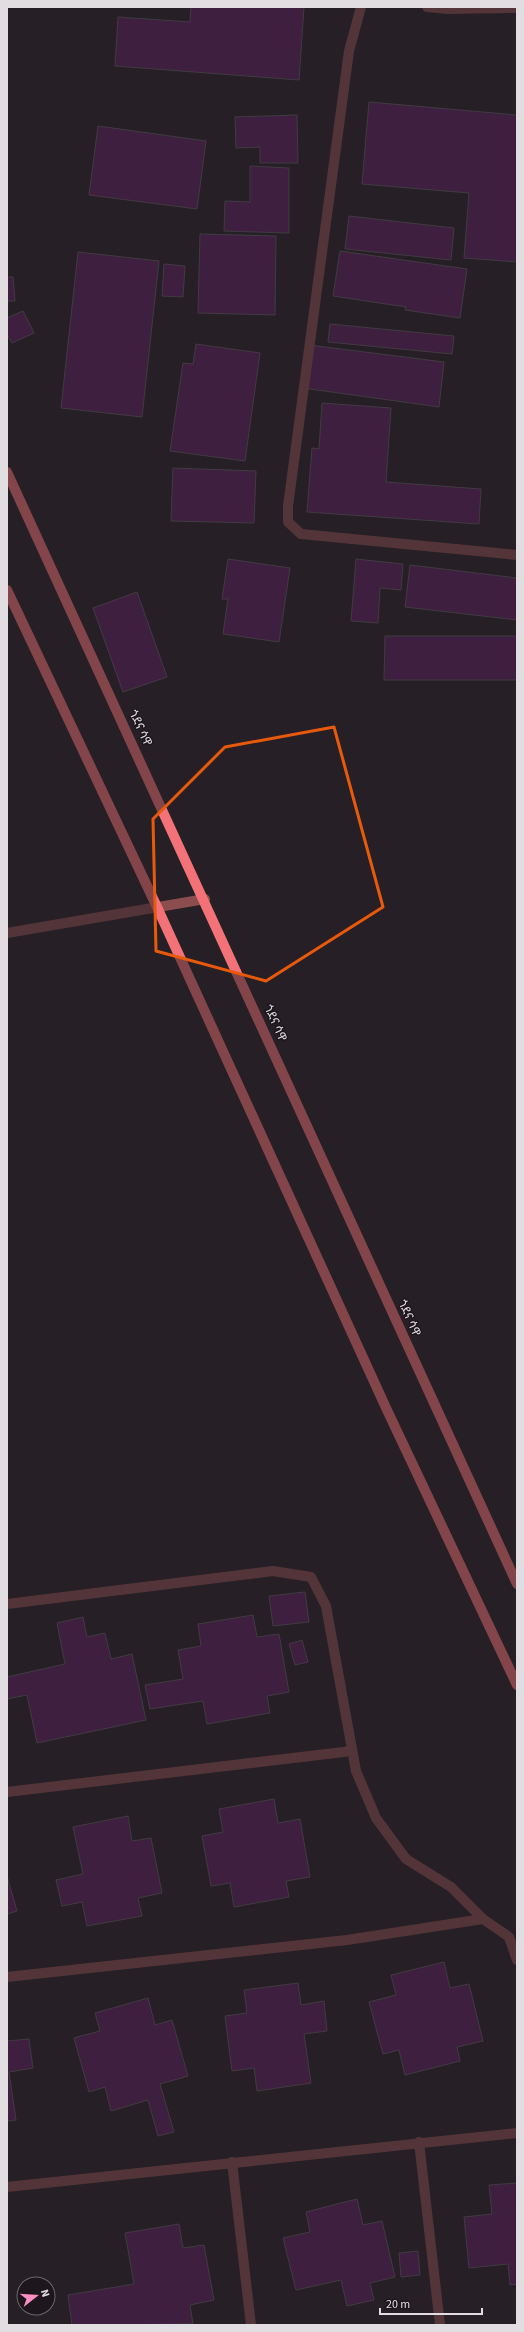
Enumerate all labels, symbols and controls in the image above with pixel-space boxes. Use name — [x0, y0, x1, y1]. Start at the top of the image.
street label: ጎደና ሳዋ — [124, 707, 156, 749]
street label: ጎደና ሳዋ — [259, 1002, 291, 1044]
street label: ጎደና ሳዋ — [393, 1297, 425, 1339]
north arrow — [16, 2276, 56, 2316]
text: N — [37, 2288, 53, 2299]
scale bar — [380, 2290, 482, 2316]
text: 20 m — [386, 2296, 410, 2313]

